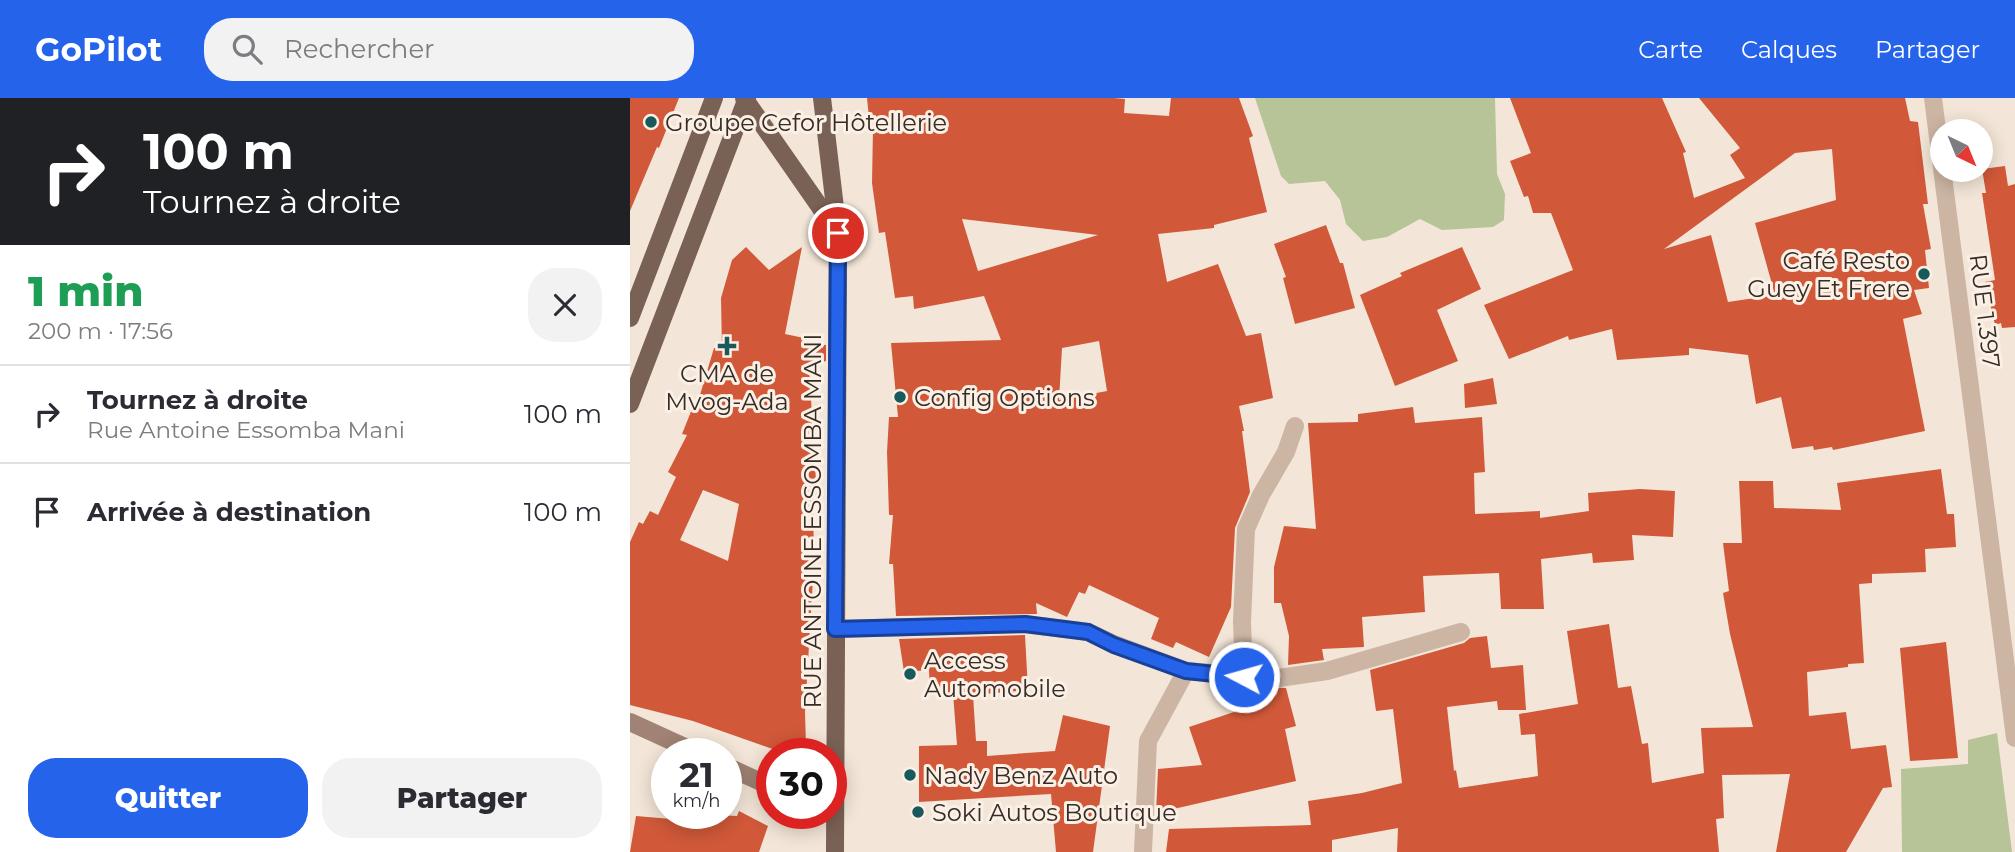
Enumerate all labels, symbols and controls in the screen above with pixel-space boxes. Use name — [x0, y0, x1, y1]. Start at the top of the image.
search box — [204, 18, 694, 81]
text: GoPilot — [35, 29, 162, 69]
icon: search — [228, 30, 266, 68]
text: Rechercher — [284, 33, 435, 65]
text: Carte — [1638, 35, 1703, 64]
text: Calques — [1741, 35, 1837, 64]
text: Partager — [1875, 35, 1980, 64]
place label: Groupe Cefor Hôtellerie — [665, 108, 947, 137]
marker: Groupe Cefor Hôtellerie — [643, 114, 659, 130]
north arrow — [1930, 119, 1993, 182]
map controls — [1930, 119, 1993, 182]
text: 100 m — [143, 122, 294, 181]
icon: right — [28, 126, 119, 217]
text: Tournez à droite — [143, 182, 401, 221]
pin — [808, 203, 868, 263]
icon: arrive — [819, 214, 857, 252]
place label: Café Resto Guey Et Frere — [1747, 246, 1910, 303]
street label: RUE 1.397 — [1964, 252, 2006, 370]
text: 1 min — [28, 265, 144, 317]
marker: Café Resto Guey Et Frere — [1916, 266, 1932, 282]
button: close — [528, 268, 602, 342]
text: 200 m · 17:56 — [28, 317, 173, 345]
street label: RUE ANTOINE ESSOMBA MANI — [798, 333, 827, 709]
marker: CMA de Mvog-Ada — [717, 336, 737, 356]
place label: CMA de Mvog-Ada — [665, 359, 789, 416]
place label: Config Options — [914, 383, 1095, 412]
text: Tournez à droite — [87, 384, 308, 416]
marker: Config Options — [892, 389, 908, 405]
icon: right — [28, 395, 66, 433]
text: 100 m — [524, 398, 602, 430]
text: Rue Antoine Essomba Mani — [87, 416, 405, 444]
icon: arrive — [28, 493, 66, 531]
text: Arrivée à destination — [87, 496, 371, 528]
text: 100 m — [524, 496, 602, 528]
position arrow — [1207, 640, 1281, 714]
place label: Access Automobile — [924, 646, 1066, 703]
marker: Access Automobile — [902, 666, 918, 682]
speed limit sign: 30 — [756, 738, 847, 829]
text: 21 — [679, 753, 714, 796]
button: Quitter — [28, 758, 308, 838]
button: Partager — [322, 758, 602, 838]
place label: Nady Benz Auto — [924, 761, 1118, 790]
marker: Nady Benz Auto — [902, 767, 918, 783]
text: km/h — [672, 790, 721, 812]
place label: Soki Autos Boutique — [932, 798, 1177, 827]
marker: Soki Autos Boutique — [910, 804, 926, 820]

